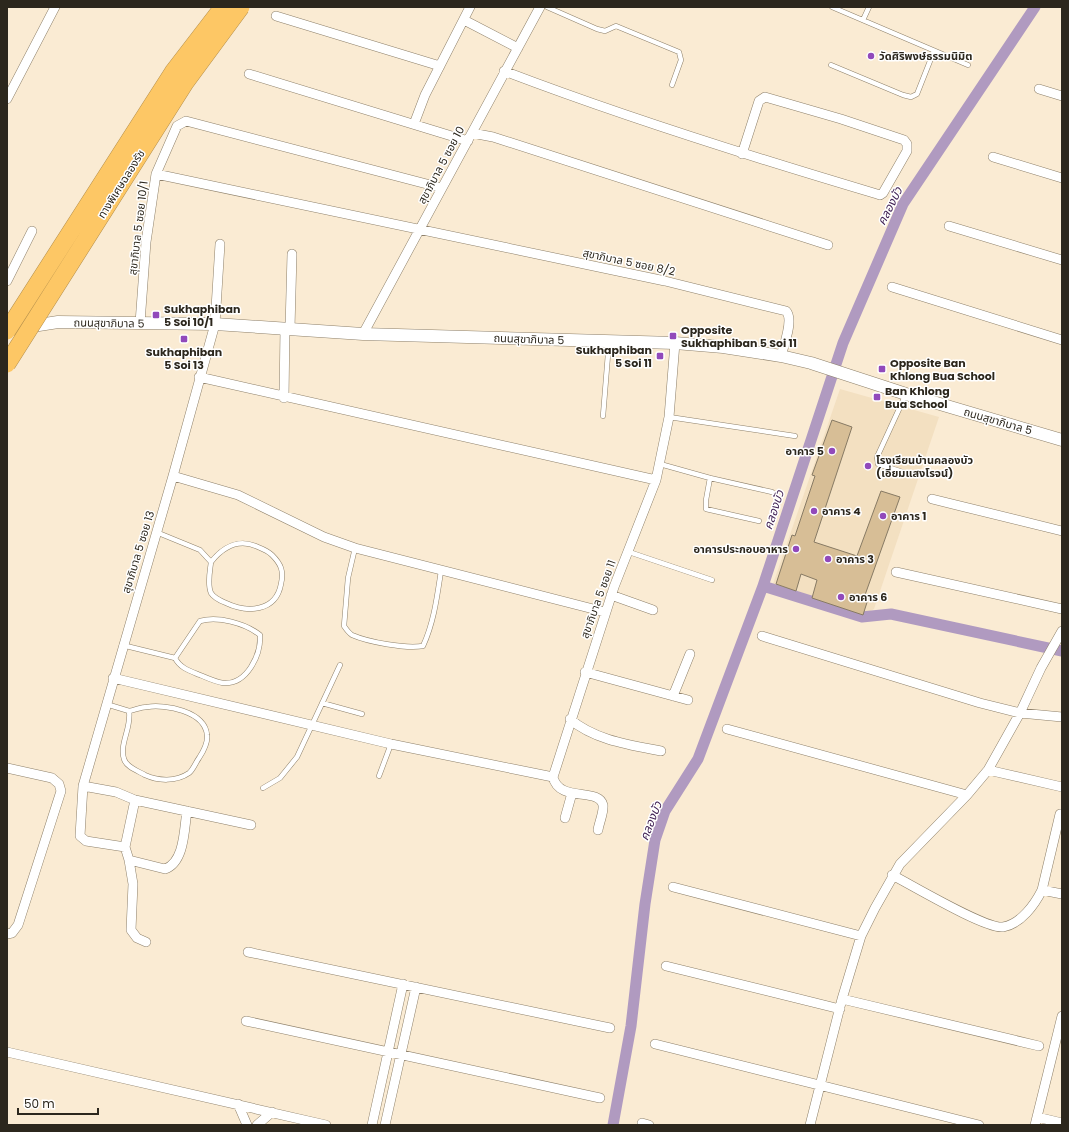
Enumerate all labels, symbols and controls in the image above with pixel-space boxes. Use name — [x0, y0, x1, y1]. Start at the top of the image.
place label: วัดศิริพงษ์ธรรมนิมิต — [879, 48, 972, 64]
marker: วัดศิริพงษ์ธรรมนิมิต — [866, 51, 876, 61]
street label: สุขาภิบาล 5 ซอย 10 — [414, 123, 468, 207]
street label: ทางพิเศษฉลองรัช — [93, 147, 149, 221]
street label: สุขาภิบาล 5 ซอย 10/1 — [124, 180, 152, 276]
water label: คลองบัว — [873, 183, 907, 228]
street label: สุขาภิบาล 5 ซอย 8/2 — [581, 244, 677, 280]
place label: Sukhaphiban 5 Soi 10/1 — [164, 301, 240, 330]
marker: Sukhaphiban 5 Soi 10/1 — [151, 310, 161, 320]
street label: ถนนสุขาภิบาล 5 — [73, 314, 145, 332]
place label: Opposite Sukhaphiban 5 Soi 11 — [681, 322, 797, 351]
street label: ถนนสุขาภิบาล 5 — [493, 330, 565, 348]
marker: Opposite Sukhaphiban 5 Soi 11 — [668, 331, 678, 341]
marker: Sukhaphiban 5 Soi 13 — [179, 334, 189, 344]
place label: Sukhaphiban 5 Soi 11 — [576, 342, 652, 371]
place label: Sukhaphiban 5 Soi 13 — [146, 344, 222, 373]
marker: Sukhaphiban 5 Soi 11 — [655, 351, 665, 361]
place label: Opposite Ban Khlong Bua School — [890, 355, 995, 384]
marker: Opposite Ban Khlong Bua School — [877, 364, 887, 374]
place label: Ban Khlong Bua School — [885, 383, 950, 412]
marker: Ban Khlong Bua School — [872, 392, 882, 402]
street label: ถนนสุขาภิบาล 5 — [962, 404, 1034, 438]
place label: อาคาร 5 — [786, 443, 824, 459]
marker: อาคาร 5 — [827, 446, 837, 456]
place label: โรงเรียนบ้านคลองบัว (เอี่ยมแสงโรจน์) — [876, 452, 973, 481]
marker: โรงเรียนบ้านคลองบัว (เอี่ยมแสงโรจน์) — [863, 461, 873, 471]
water label: คลองบัว — [759, 487, 788, 532]
place label: อาคาร 4 — [822, 503, 861, 519]
marker: อาคาร 4 — [809, 506, 819, 516]
place label: อาคาร 1 — [891, 508, 926, 524]
street label: สุขาภิบาล 5 ซอย 13 — [118, 509, 158, 595]
marker: อาคาร 1 — [878, 511, 888, 521]
place label: อาคารประกอบอาหาร — [693, 541, 788, 557]
marker: อาคารประกอบอาหาร — [791, 544, 801, 554]
place label: อาคาร 3 — [836, 551, 874, 567]
marker: อาคาร 3 — [823, 554, 833, 564]
street label: สุขาภิบาล 5 ซอย 11 — [576, 557, 620, 641]
place label: อาคาร 6 — [849, 589, 887, 605]
marker: อาคาร 6 — [836, 592, 846, 602]
water label: คลองบัว — [635, 798, 666, 843]
scale bar — [18, 1090, 98, 1116]
text: 50 m — [24, 1095, 55, 1112]

